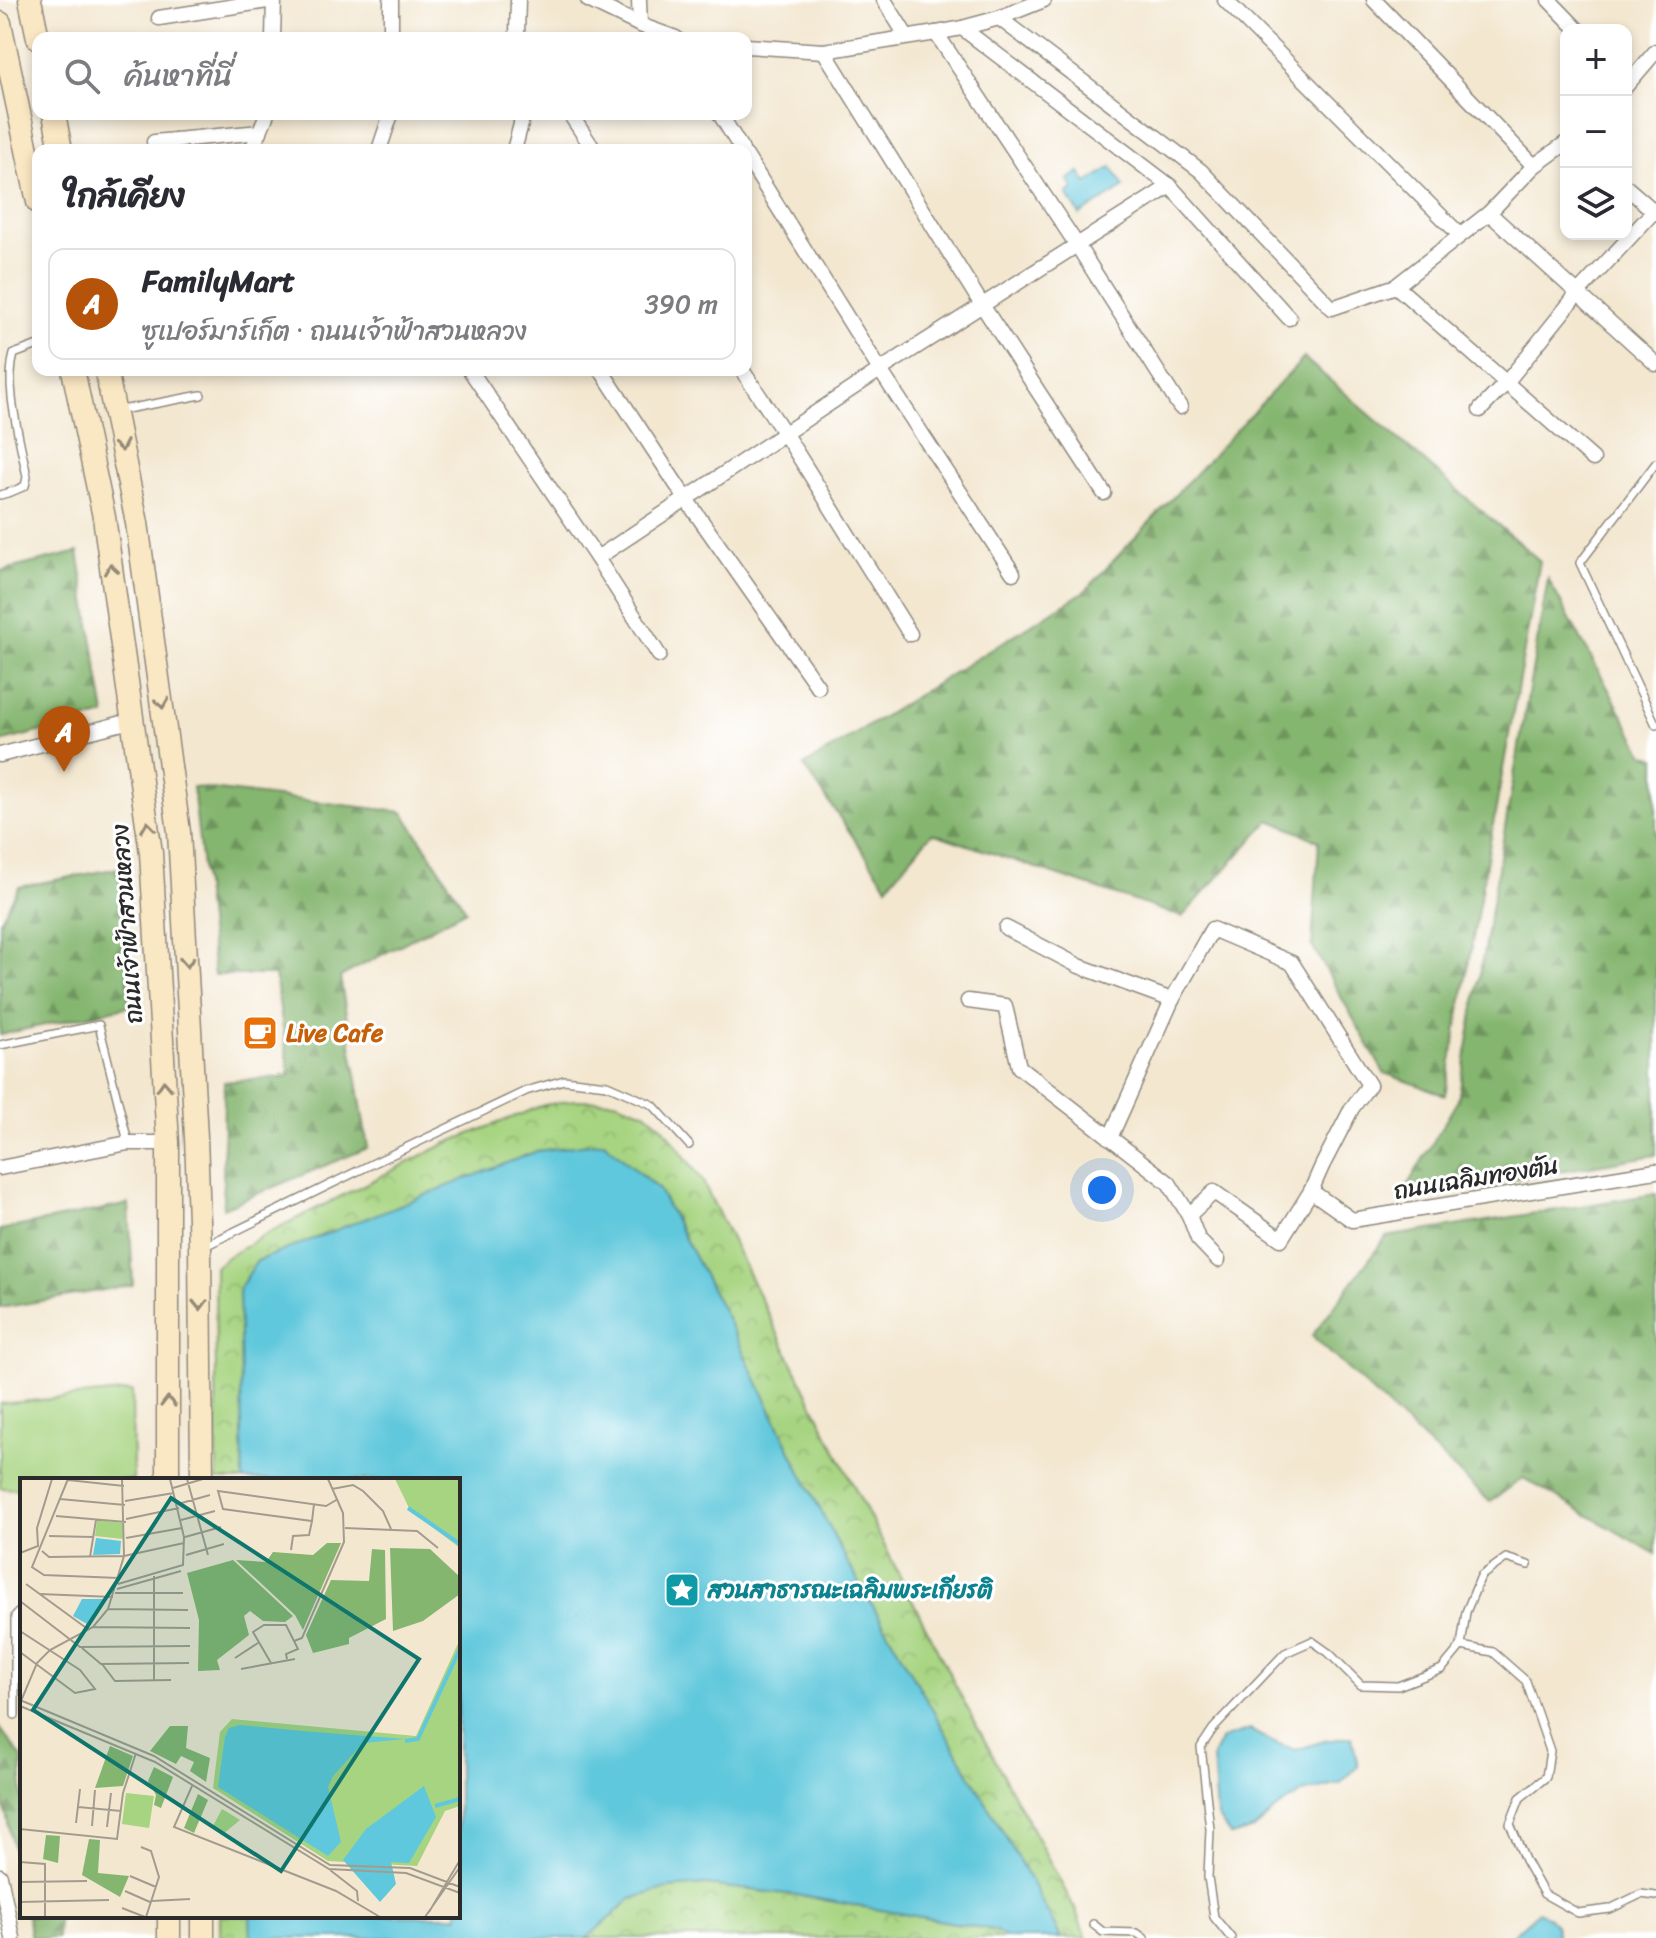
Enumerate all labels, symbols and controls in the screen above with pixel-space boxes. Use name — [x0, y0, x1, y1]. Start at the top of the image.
map controls — [1560, 24, 1632, 240]
button: + — [1560, 24, 1632, 96]
search box — [32, 32, 752, 120]
text: ค้นหาที่นี่ — [124, 49, 232, 103]
icon: search — [60, 54, 104, 98]
button: − — [1560, 96, 1632, 168]
text: ใกล้เคียง — [64, 166, 185, 226]
button: layers — [1560, 168, 1632, 240]
text: FamilyMart — [142, 254, 295, 308]
text: A — [83, 281, 101, 327]
text: 390 m — [645, 281, 718, 327]
text: ซูเปอร์มาร์เก็ต · ถนนเจ้าฟ้าสวนหลวง — [142, 308, 527, 354]
one-way arrow — [112, 440, 129, 453]
one-way arrow — [104, 562, 121, 576]
one-way arrow — [153, 696, 170, 710]
pin: A — [38, 706, 90, 772]
one-way arrow — [139, 820, 156, 833]
street label: ถนนเจ้าฟ้าสวนหลวง — [99, 823, 155, 1025]
one-way arrow — [178, 956, 195, 969]
place label: Live Cafe — [286, 1012, 384, 1054]
cafe icon: Live Cafe — [241, 1014, 279, 1052]
one-way arrow — [156, 1079, 173, 1092]
street label: ถนนเฉลิมทองตัน — [1390, 1144, 1562, 1212]
your location — [1082, 1170, 1122, 1210]
one-way arrow — [191, 1299, 209, 1312]
one-way arrow — [159, 1395, 177, 1408]
inset map — [20, 1478, 460, 1918]
place label: สวนสาธารณะเฉลิมพระเกียรติ — [707, 1569, 994, 1611]
place icon: สวนสาธารณะเฉลิมพระเกียรติ — [663, 1571, 701, 1609]

